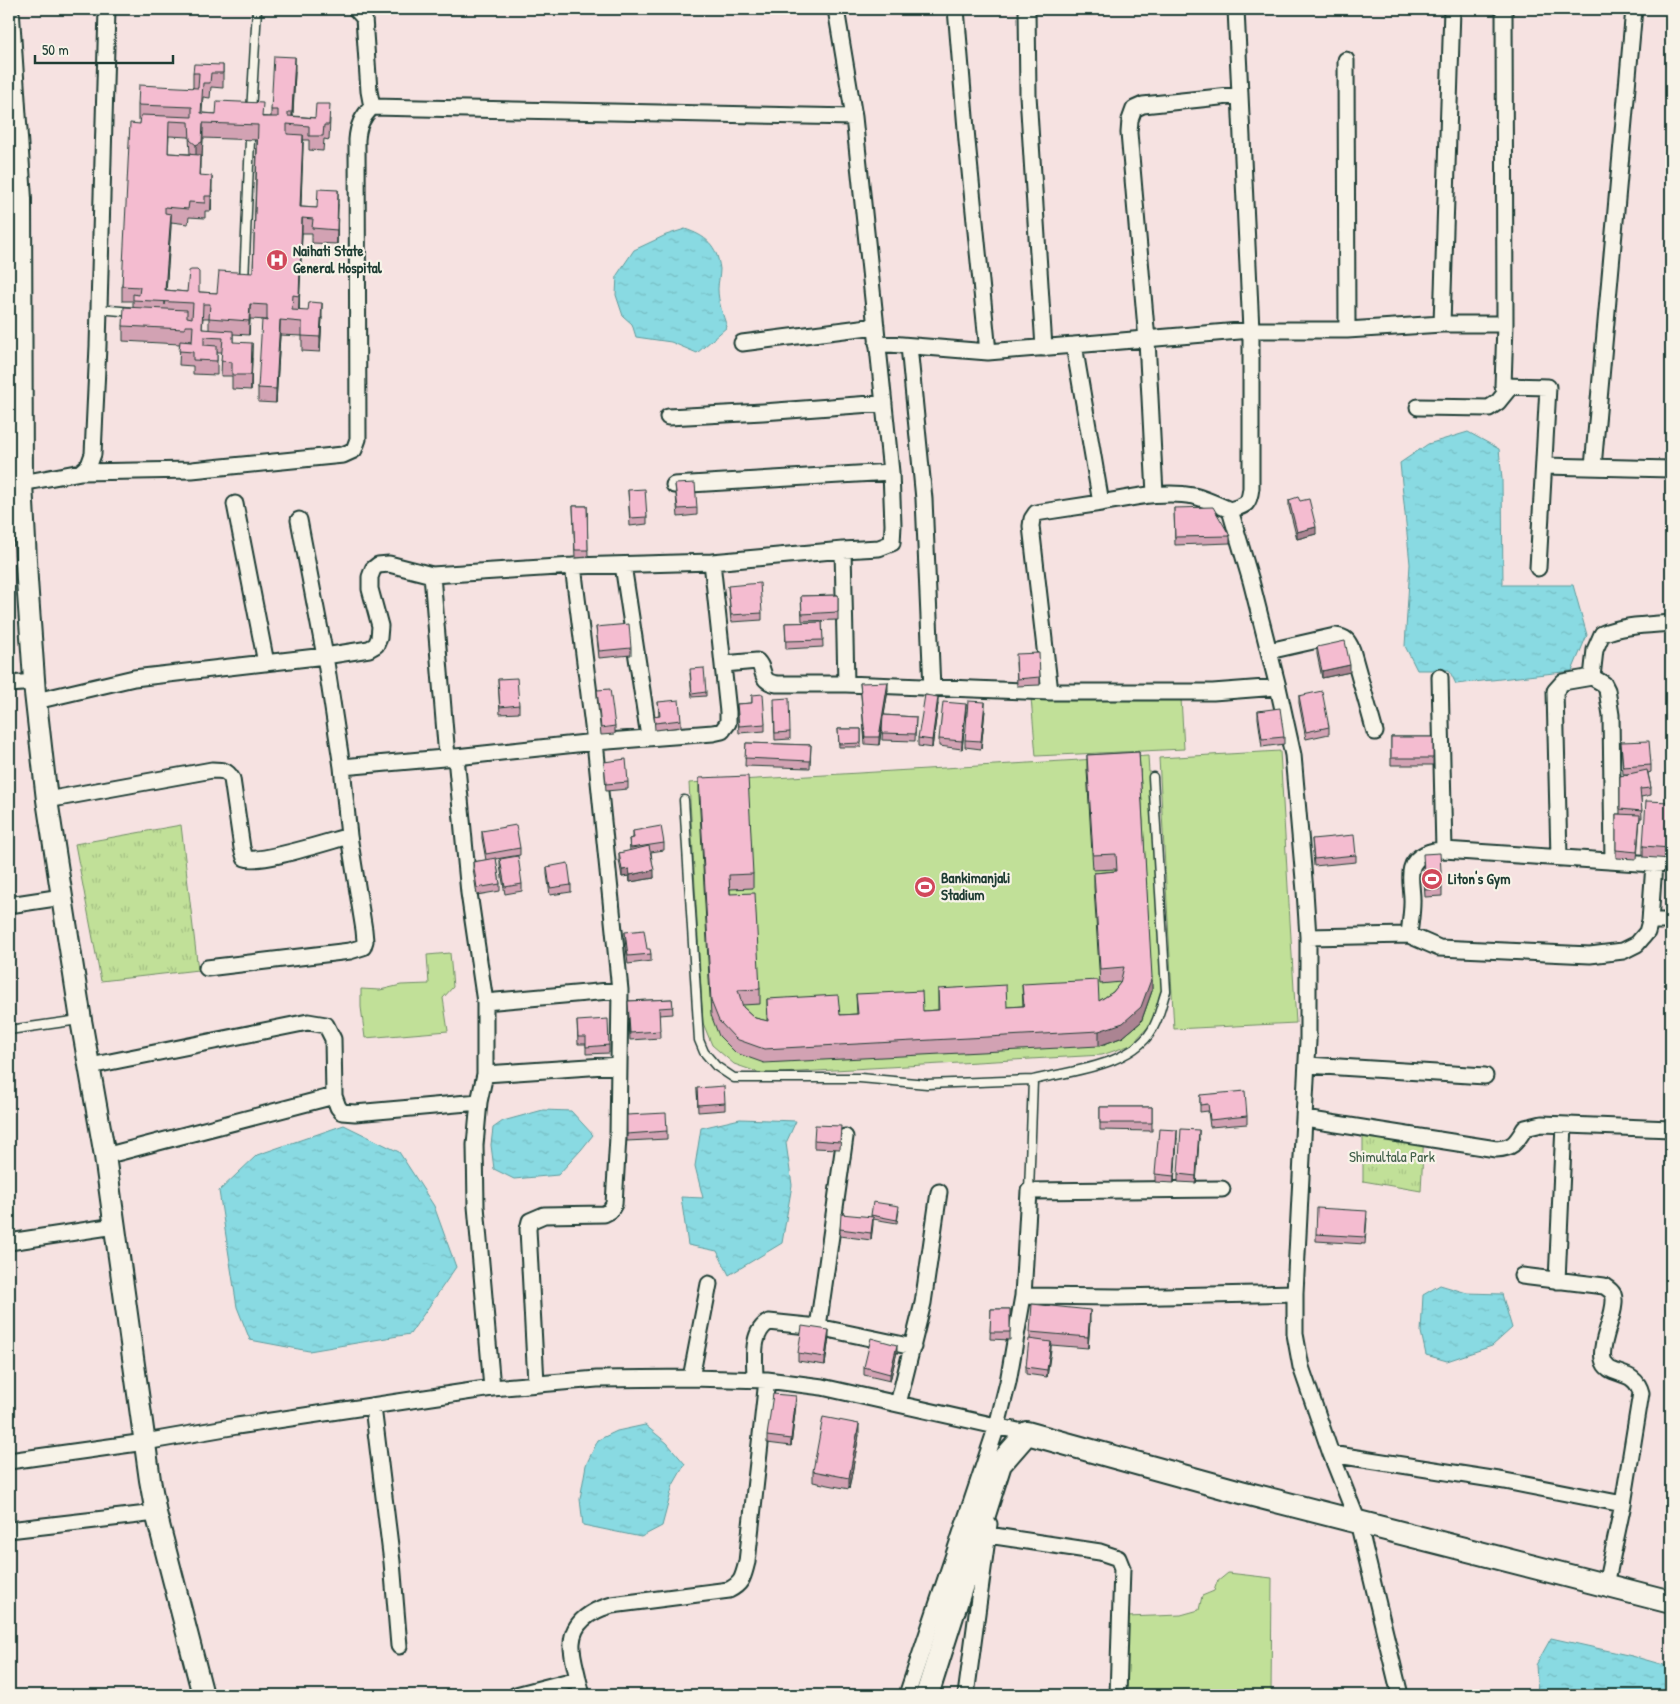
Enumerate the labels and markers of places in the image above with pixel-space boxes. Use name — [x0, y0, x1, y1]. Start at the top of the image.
place label: Naihati State General Hospital — [293, 240, 383, 279]
hospital icon: Naihati State General Hospital — [265, 248, 289, 272]
place label: Bankimanjali Stadium — [941, 867, 1010, 905]
sports icon: Liton's Gym — [1420, 867, 1444, 891]
place label: Liton's Gym — [1448, 868, 1510, 890]
sports icon: Bankimanjali Stadium — [913, 875, 937, 899]

